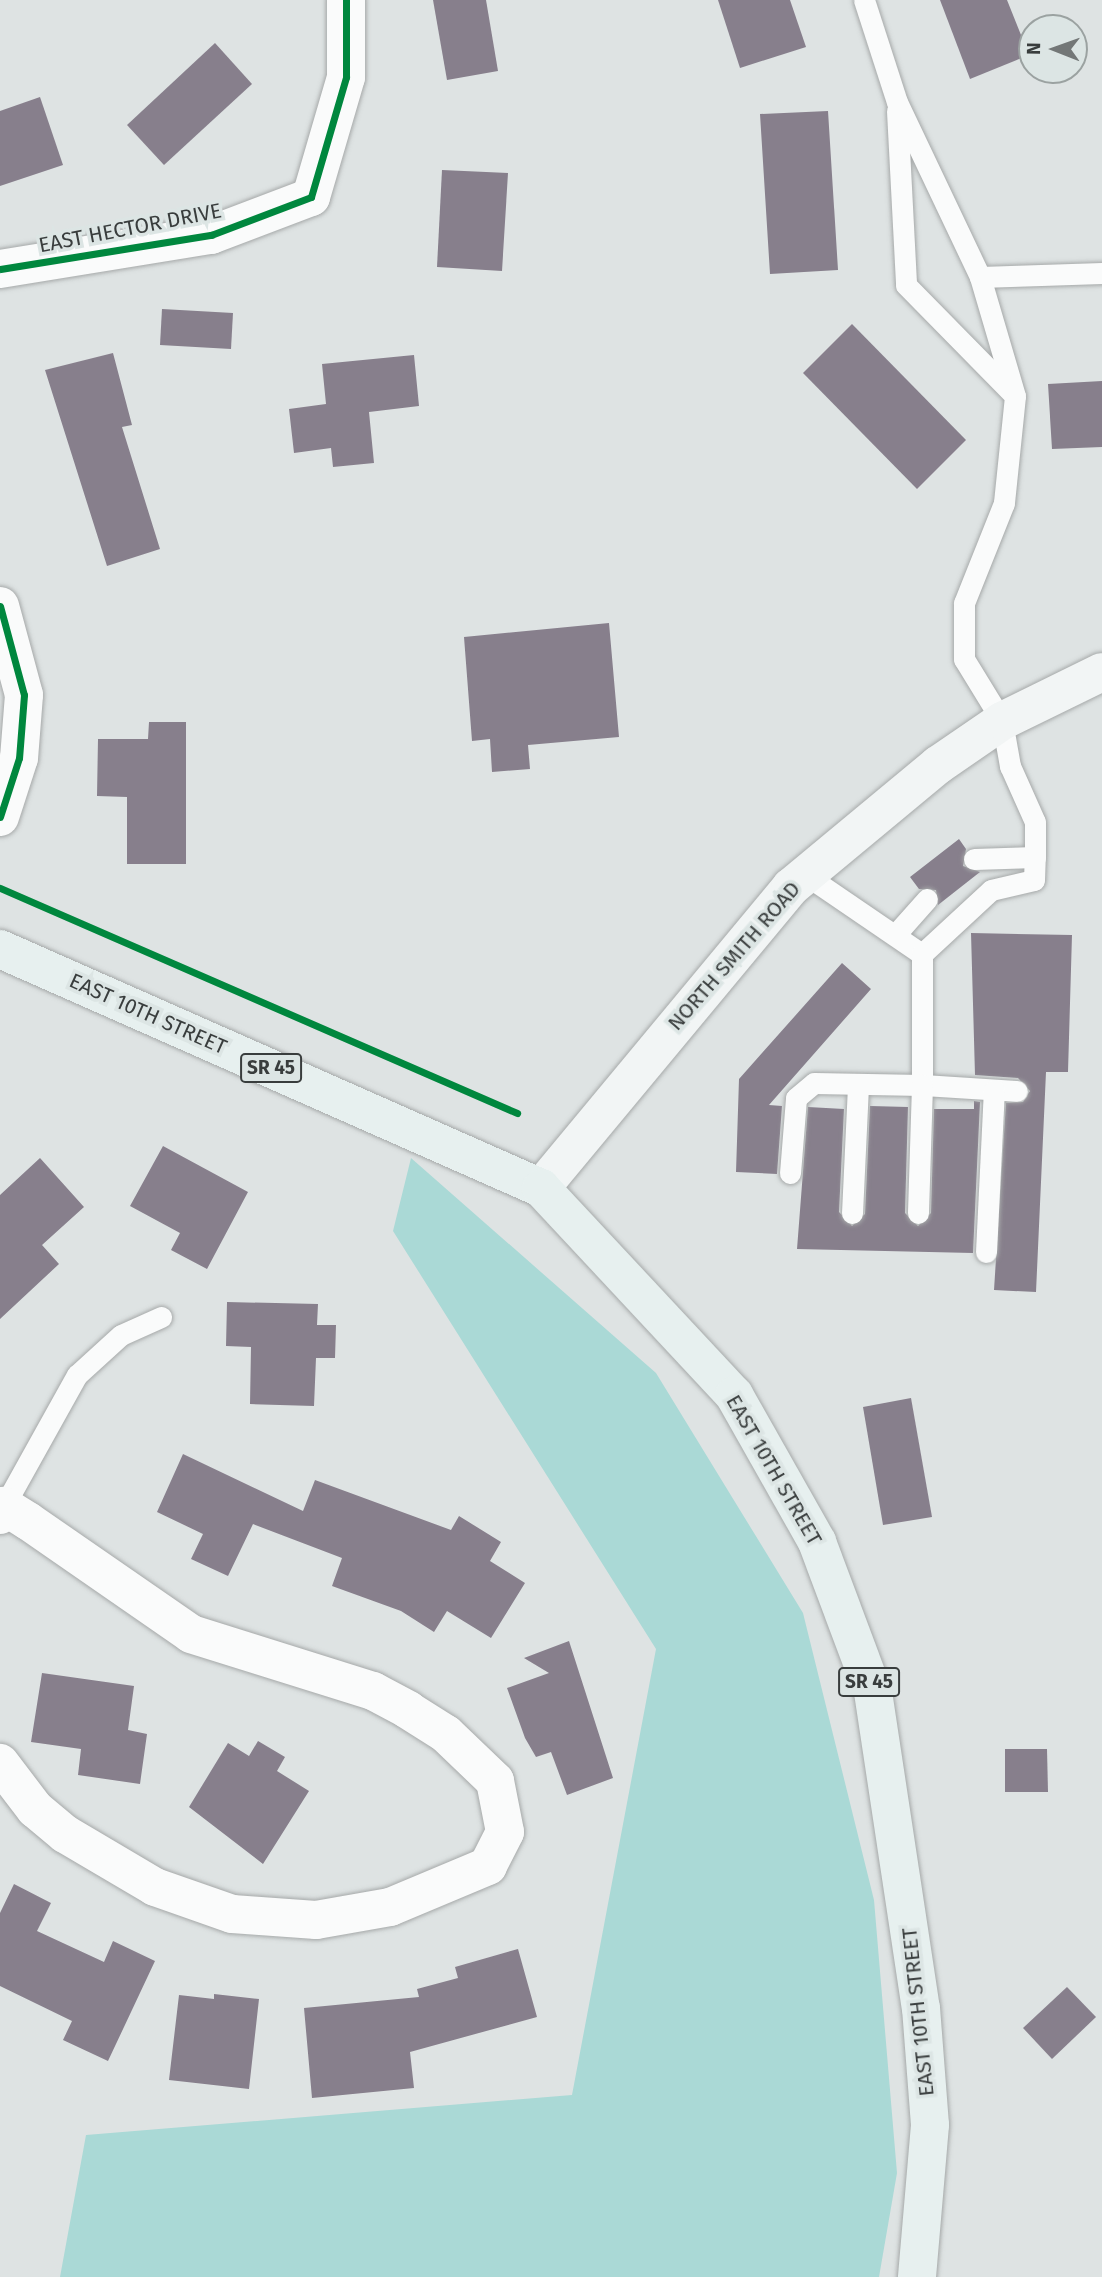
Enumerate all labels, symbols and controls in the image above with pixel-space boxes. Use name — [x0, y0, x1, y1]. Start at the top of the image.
north arrow — [1018, 14, 1088, 84]
text: N — [1022, 42, 1045, 55]
street label: EAST HECTOR DRIVE — [36, 198, 224, 258]
street label: NORTH SMITH ROAD — [663, 877, 805, 1035]
street label: EAST 10TH STREET — [65, 968, 231, 1060]
road number: SR 45 — [240, 1052, 302, 1084]
street label: EAST 10TH STREET — [721, 1390, 827, 1550]
road number: SR 45 — [838, 1666, 900, 1698]
street label: EAST 10TH STREET — [897, 1926, 939, 2098]

